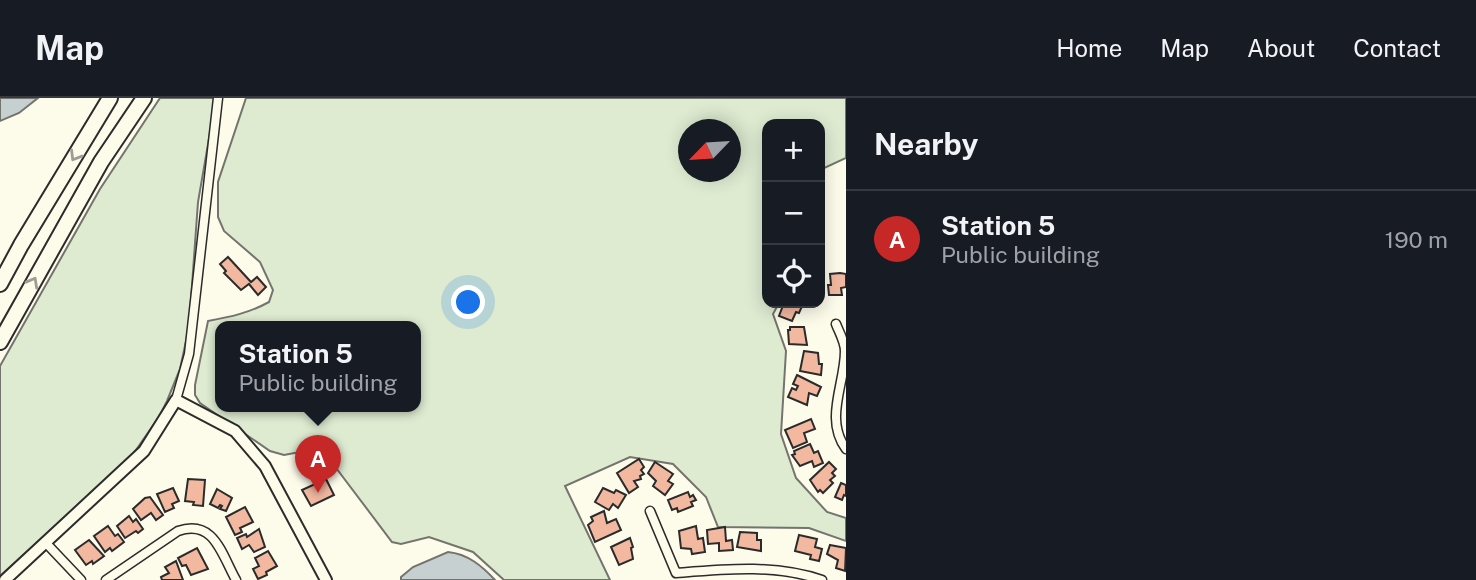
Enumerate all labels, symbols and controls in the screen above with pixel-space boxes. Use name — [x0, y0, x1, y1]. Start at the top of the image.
text: Map — [35, 29, 104, 67]
text: Home — [1056, 34, 1122, 62]
text: Map — [1160, 34, 1209, 62]
text: About — [1247, 34, 1315, 62]
text: Contact — [1353, 34, 1441, 62]
north arrow — [678, 119, 741, 182]
map controls — [762, 119, 825, 308]
button: + — [762, 119, 825, 182]
text: Nearby — [874, 126, 978, 162]
one-way arrow — [70, 149, 83, 162]
button: − — [762, 182, 825, 245]
text: Station 5 — [941, 210, 1055, 241]
text: A — [889, 226, 905, 253]
text: 190 m — [1385, 226, 1448, 253]
text: Public building — [941, 241, 1100, 268]
button: locate — [762, 245, 825, 308]
one-way arrow — [24, 277, 38, 289]
your location — [451, 285, 485, 319]
popup — [215, 321, 421, 412]
text: Station 5 — [239, 338, 353, 369]
text: Public building — [239, 369, 398, 396]
pin: A — [295, 435, 341, 493]

